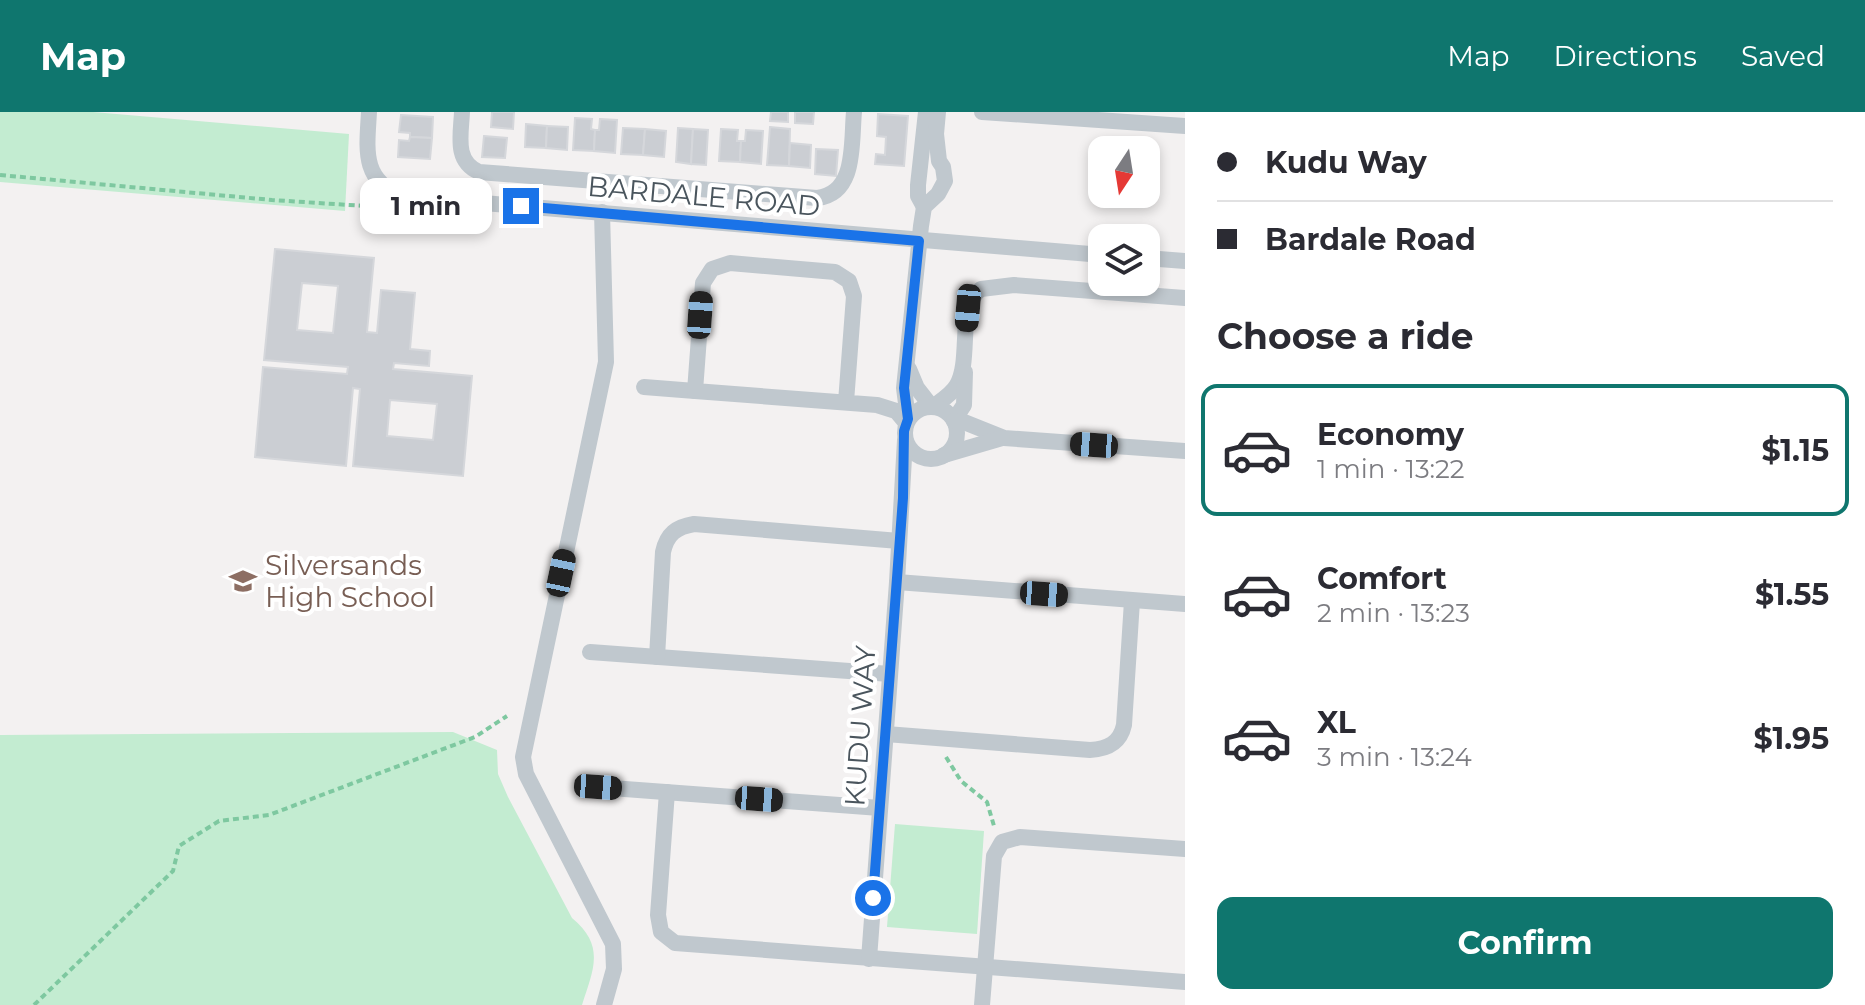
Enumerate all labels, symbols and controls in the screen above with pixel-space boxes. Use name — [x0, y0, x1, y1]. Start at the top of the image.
text: Map — [40, 33, 126, 80]
text: Map — [1447, 39, 1509, 73]
text: Directions — [1553, 39, 1697, 73]
text: Saved — [1741, 39, 1825, 73]
north arrow — [1088, 136, 1160, 208]
map controls — [1088, 136, 1160, 296]
text: Kudu Way — [1265, 144, 1427, 181]
street label: BARDALE ROAD — [586, 169, 822, 223]
callout: 1 min — [361, 178, 493, 234]
route end — [503, 188, 539, 224]
text: 1 min — [391, 190, 461, 222]
text: Bardale Road — [1265, 221, 1476, 258]
button: layers — [1088, 224, 1160, 296]
car — [954, 283, 982, 333]
car — [686, 290, 714, 340]
text: Choose a ride — [1217, 314, 1474, 358]
icon: car — [1221, 414, 1293, 486]
text: Economy — [1317, 416, 1464, 453]
car — [1069, 431, 1119, 459]
text: $1.15 — [1761, 432, 1829, 469]
text: 1 min · 13:22 — [1317, 453, 1465, 485]
car — [544, 547, 578, 599]
place label: Silversands High School — [265, 548, 435, 614]
icon: car — [1221, 558, 1293, 630]
text: Comfort — [1317, 560, 1447, 597]
school or university icon: Silversands High School — [228, 566, 258, 596]
text: $1.55 — [1755, 576, 1829, 613]
car — [1019, 580, 1069, 608]
text: 2 min · 13:23 — [1317, 597, 1470, 629]
street label: KUDU WAY — [837, 644, 883, 808]
icon: car — [1221, 702, 1293, 774]
text: XL — [1317, 704, 1356, 741]
text: $1.95 — [1754, 720, 1829, 757]
text: 3 min · 13:24 — [1317, 741, 1472, 773]
car — [573, 773, 623, 801]
car — [734, 785, 784, 813]
route start — [855, 880, 891, 916]
button: Confirm — [1217, 897, 1833, 989]

